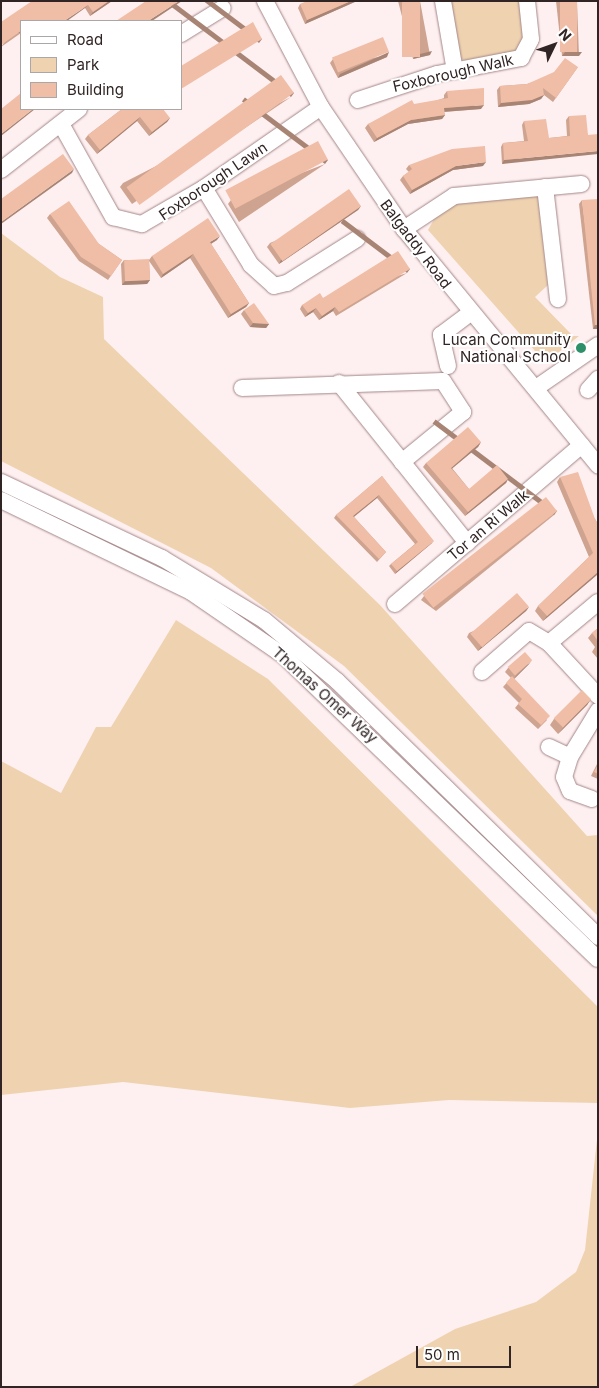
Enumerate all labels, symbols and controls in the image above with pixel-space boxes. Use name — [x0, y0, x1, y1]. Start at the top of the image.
legend — [20, 20, 182, 110]
north arrow — [529, 20, 579, 70]
text: N — [556, 25, 575, 44]
text: Road — [67, 30, 103, 49]
street label: Foxborough Walk — [391, 50, 515, 96]
text: Park — [67, 55, 99, 74]
text: Building — [67, 80, 124, 99]
street label: Foxborough Lawn — [155, 138, 271, 224]
street label: Balgaddy Road — [377, 196, 455, 292]
place label: Lucan Community National School — [442, 330, 571, 365]
marker: Lucan Community National School — [575, 342, 587, 354]
street label: Tor an Rí Walk — [444, 486, 532, 564]
street label: Thomas Omer Way — [269, 643, 381, 747]
scale bar — [419, 1336, 514, 1368]
text: 50 m — [424, 1345, 460, 1364]

